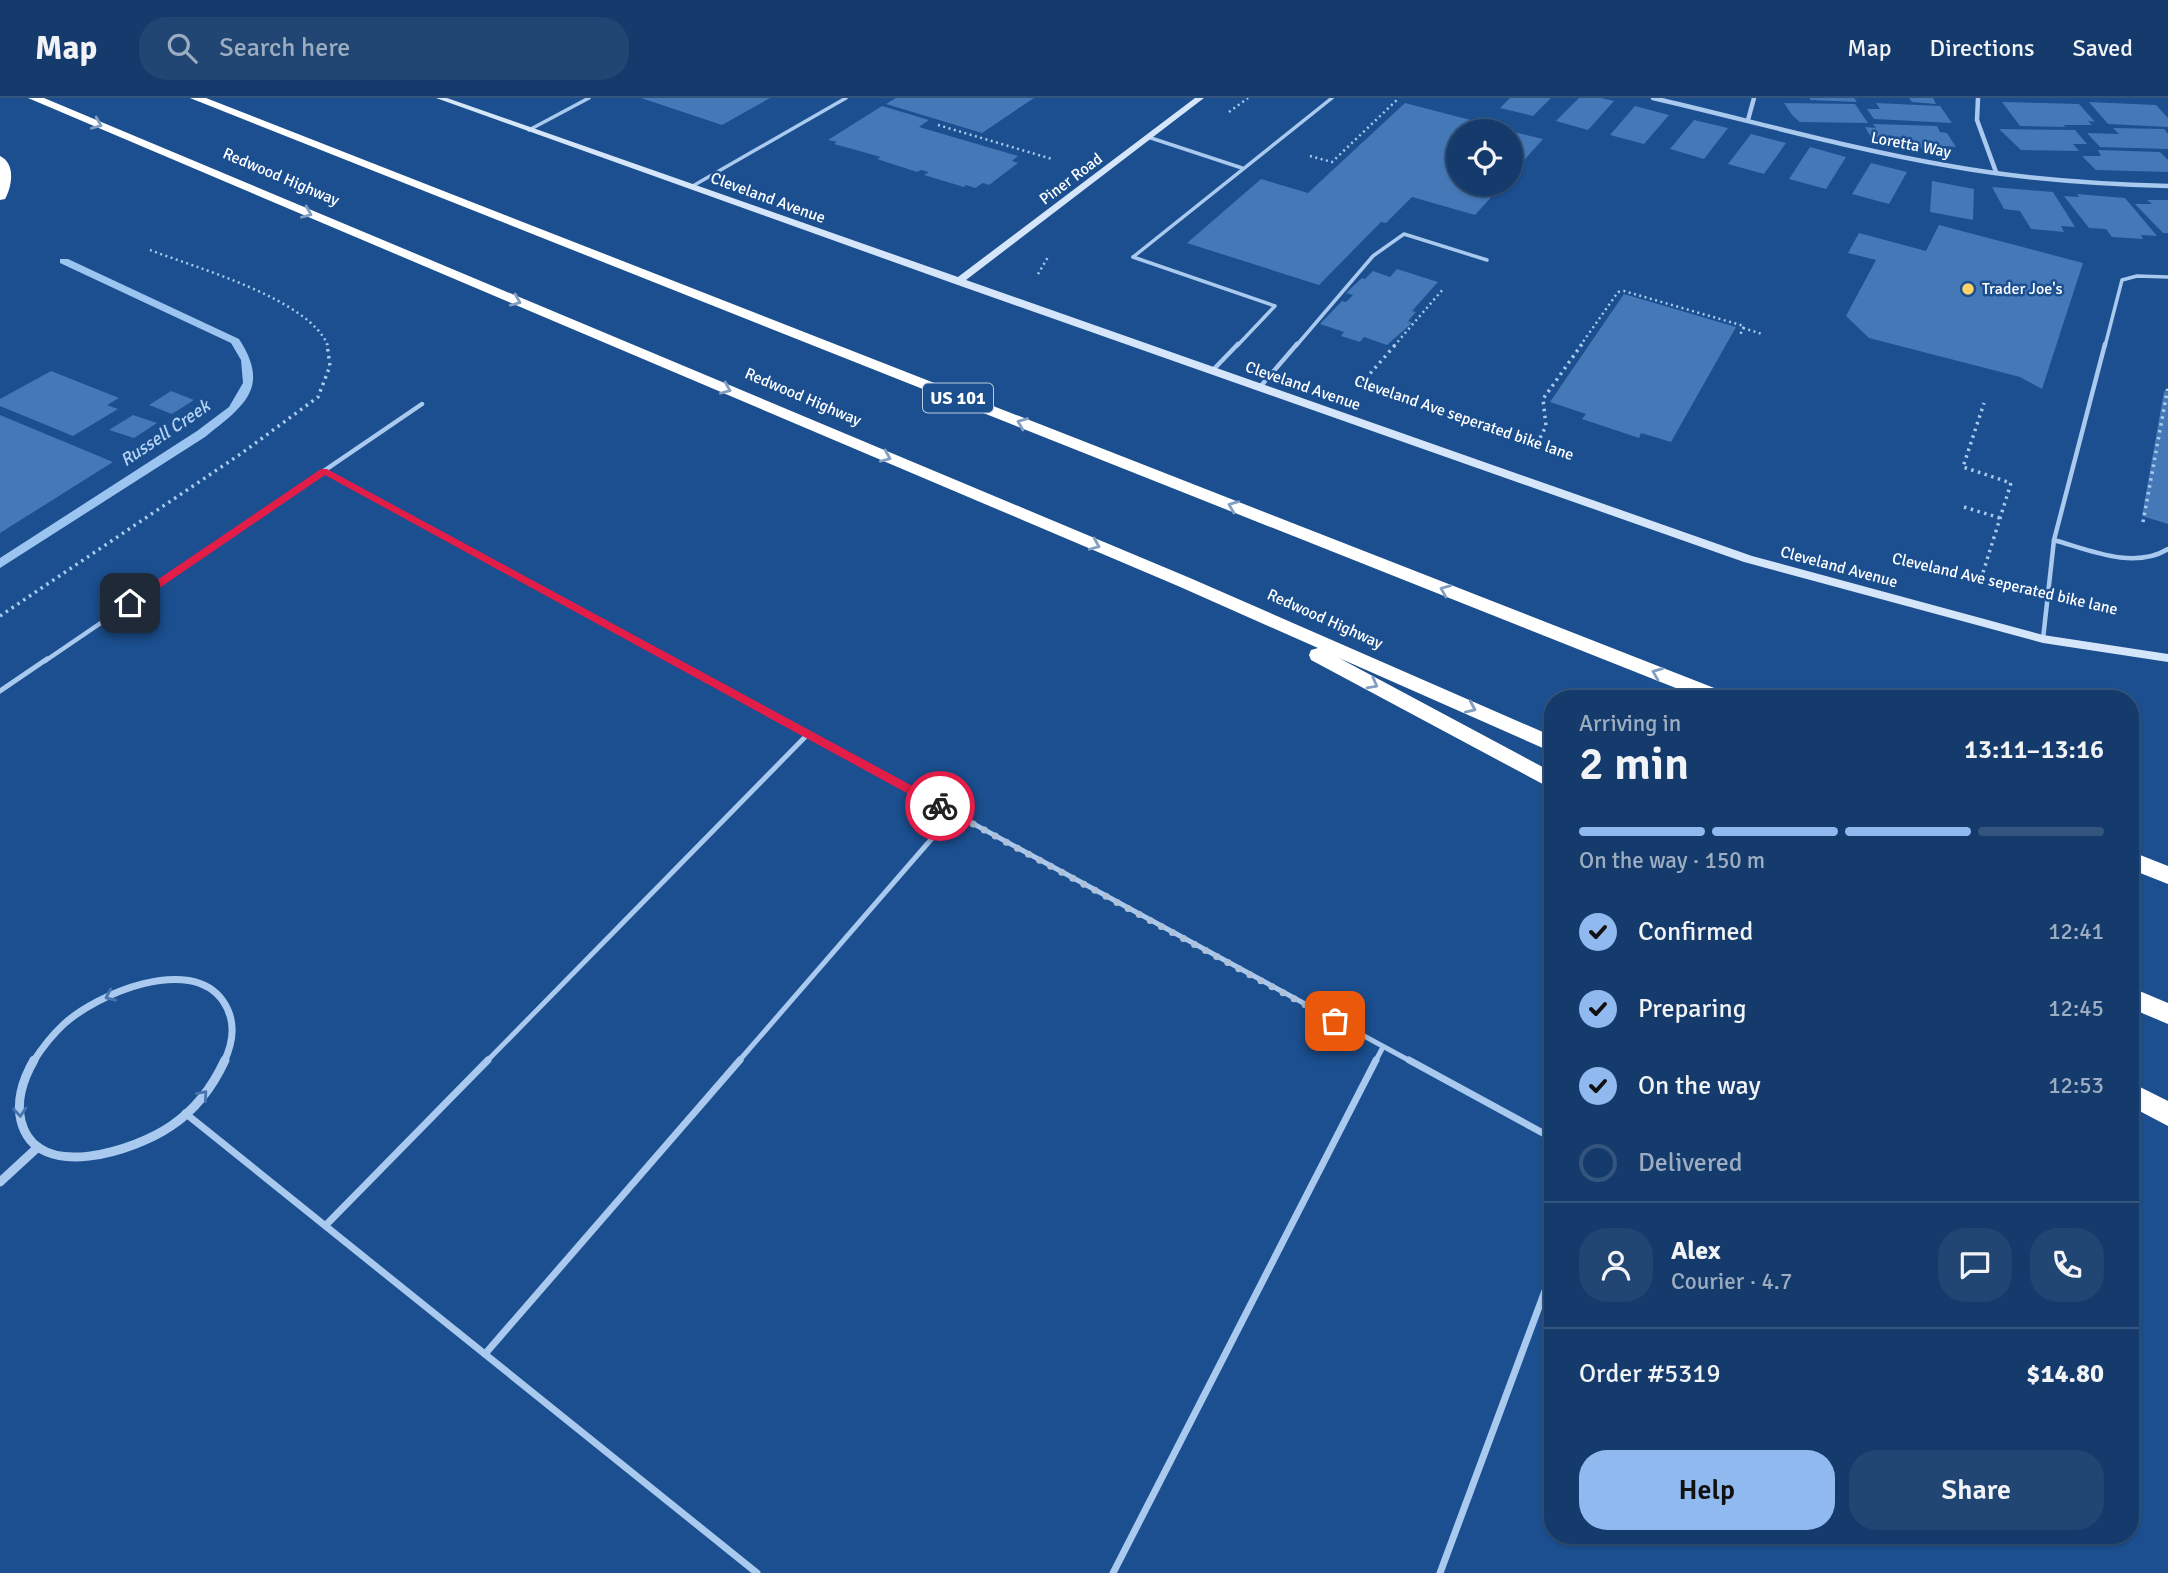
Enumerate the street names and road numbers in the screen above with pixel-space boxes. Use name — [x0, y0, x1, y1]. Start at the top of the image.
street label: Loretta Way — [1869, 127, 1953, 163]
street label: Redwood Highway — [220, 143, 343, 211]
street label: Piner Road — [1036, 149, 1106, 209]
street label: Cleveland Avenue — [708, 168, 828, 228]
street label: Cleveland Avenue — [1243, 357, 1363, 415]
street label: Redwood Highway — [742, 363, 865, 431]
street label: Cleveland Ave seperated bike lane — [1352, 371, 1576, 465]
road number: US 101 — [923, 384, 993, 412]
street label: Cleveland Avenue — [1778, 542, 1900, 592]
street label: Cleveland Ave seperated bike lane — [1890, 548, 2120, 620]
street label: Redwood Highway — [1264, 585, 1387, 654]

